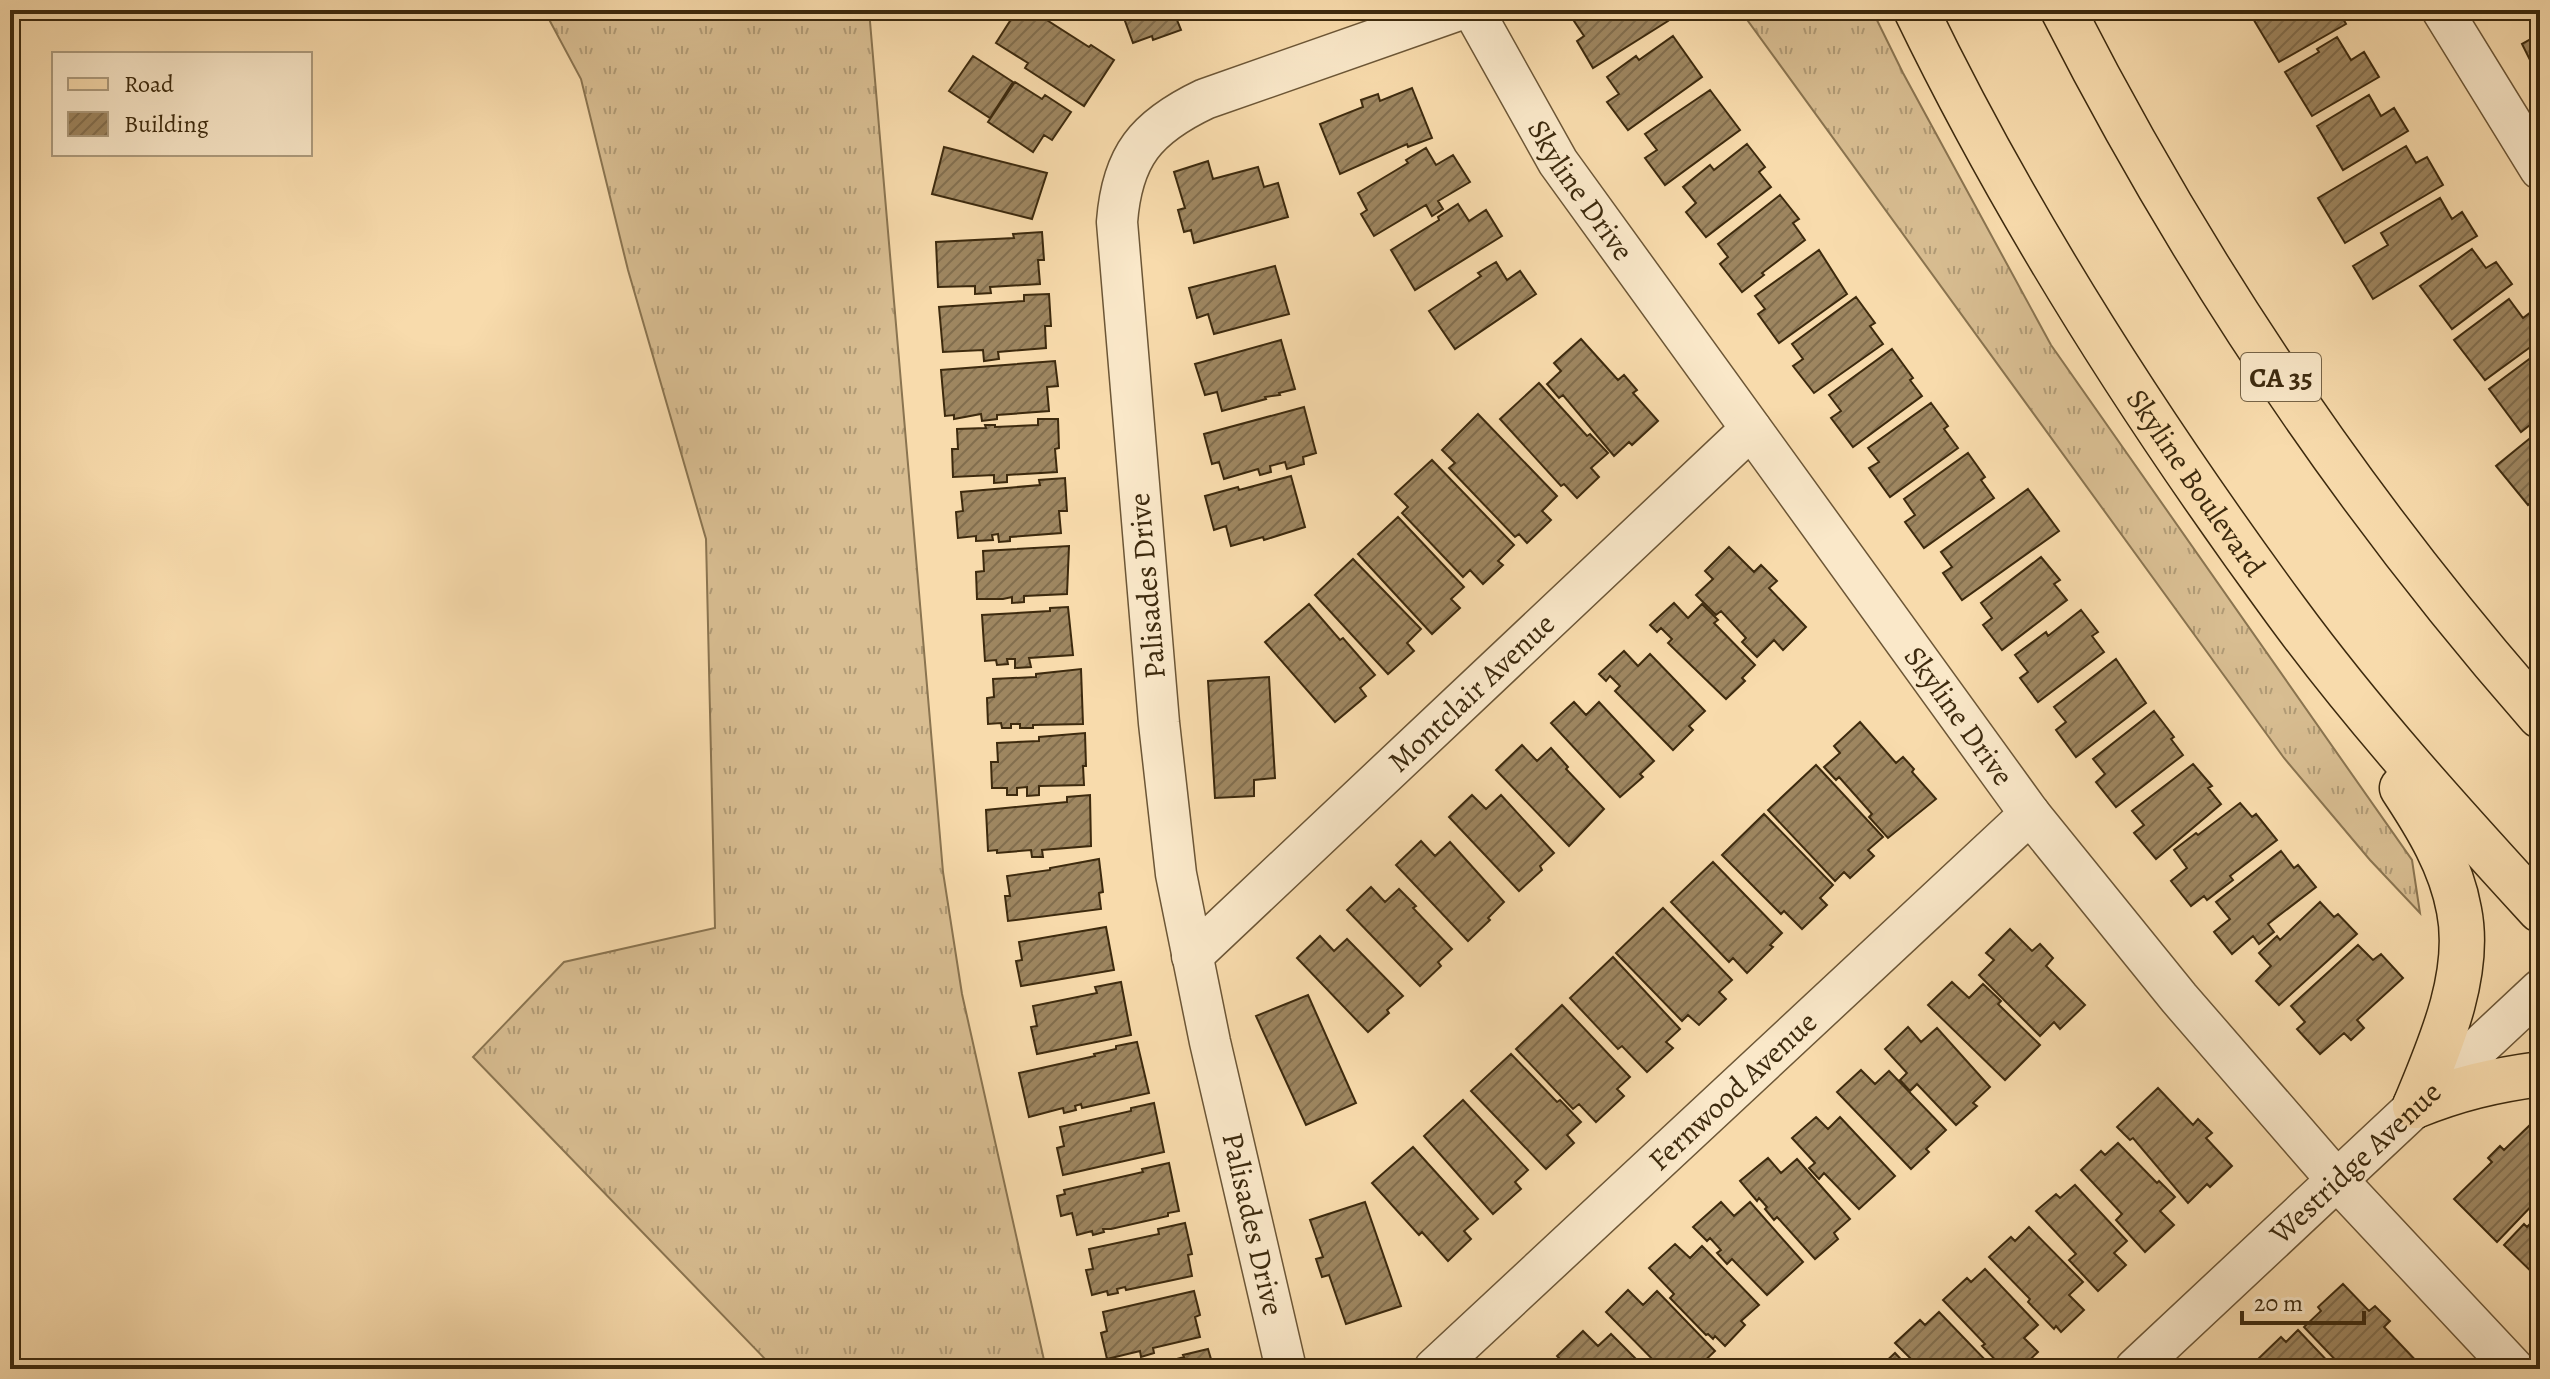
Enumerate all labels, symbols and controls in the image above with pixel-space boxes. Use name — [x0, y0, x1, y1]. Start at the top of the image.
legend — [52, 52, 312, 156]
text: Road — [124, 68, 174, 100]
text: Building — [124, 108, 209, 140]
street label: Skyline Drive — [1518, 112, 1643, 269]
road number: CA 35 — [2241, 353, 2321, 401]
street label: Skyline Boulevard — [2117, 381, 2275, 585]
street label: Palisades Drive — [1119, 491, 1175, 681]
street label: Montclair Avenue — [1379, 604, 1564, 781]
street label: Skyline Drive — [1895, 638, 2023, 794]
street label: Fernwood Avenue — [1640, 1002, 1826, 1179]
street label: Westridge Avenue — [2260, 1073, 2450, 1253]
street label: Palisades Drive — [1213, 1129, 1293, 1319]
scale bar — [2242, 1275, 2364, 1325]
text: 20 m — [2254, 1287, 2303, 1319]

